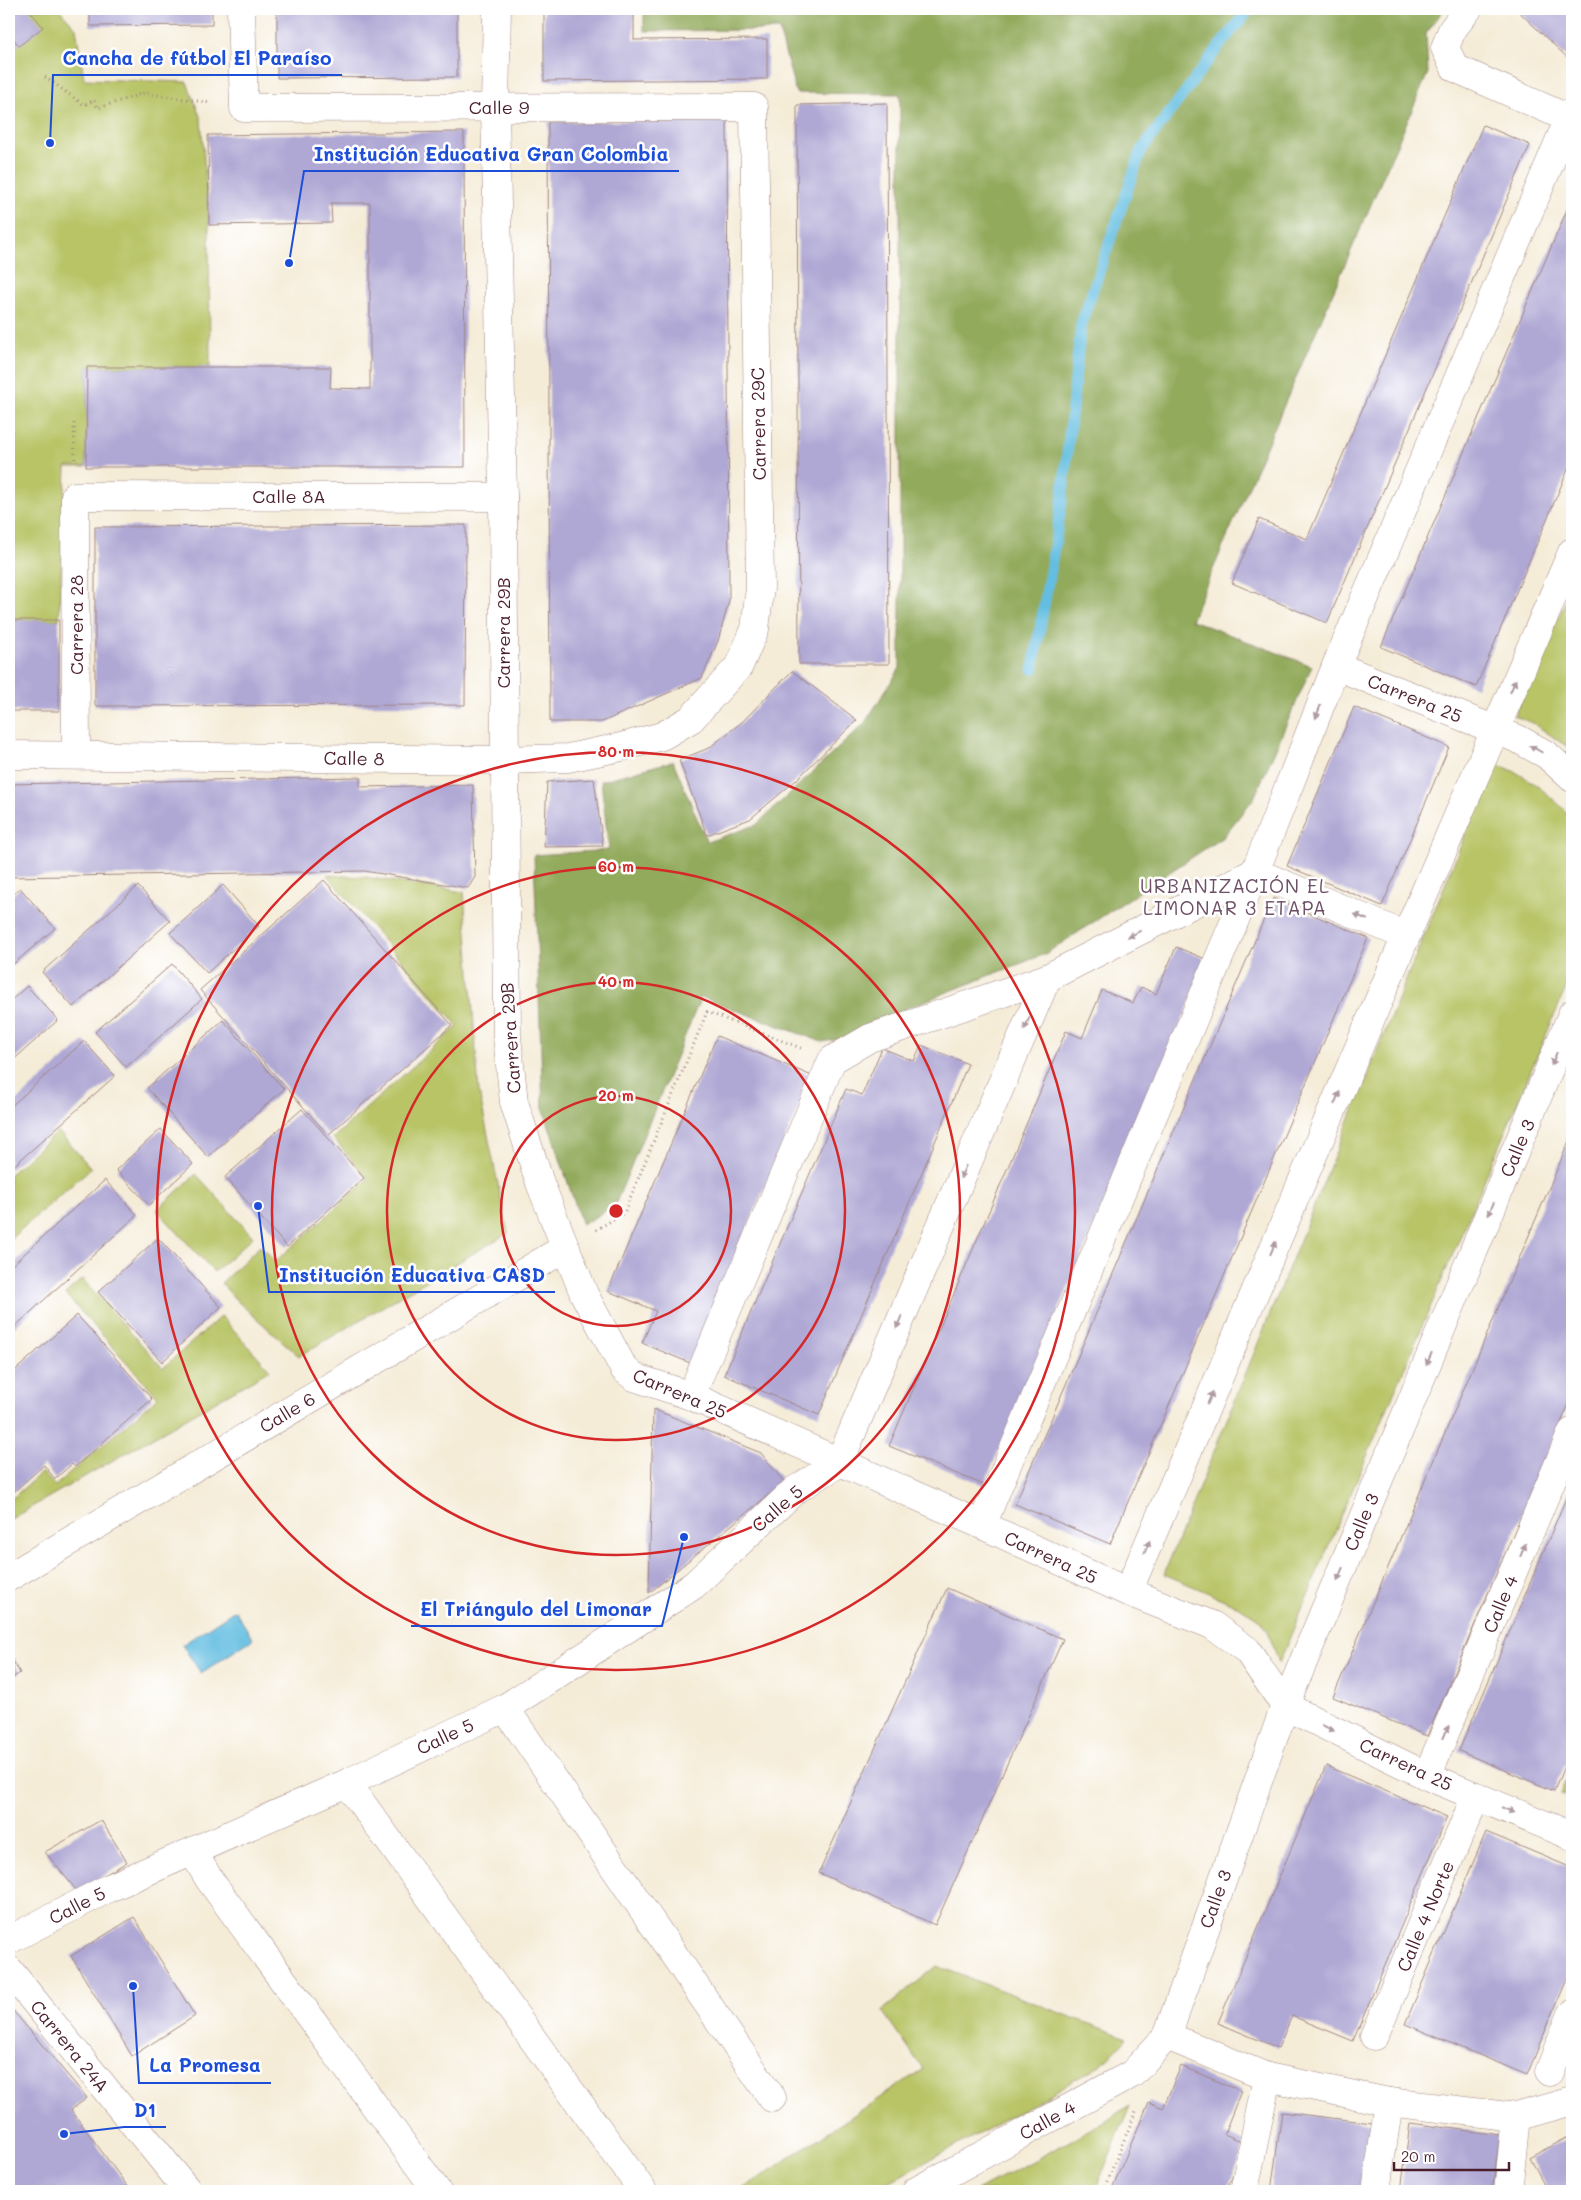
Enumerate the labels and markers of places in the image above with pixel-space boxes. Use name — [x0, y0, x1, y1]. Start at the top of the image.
callout: Cancha de fútbol El Paraíso — [53, 41, 342, 75]
callout: Institución Educativa Gran Colombia — [304, 137, 679, 171]
centre of rings — [607, 1202, 625, 1220]
callout: Institución Educativa CASD — [269, 1258, 555, 1292]
callout: El Triángulo del Limonar — [411, 1592, 662, 1626]
callout: La Promesa — [139, 2049, 271, 2083]
callout: D1 — [124, 2093, 166, 2127]

